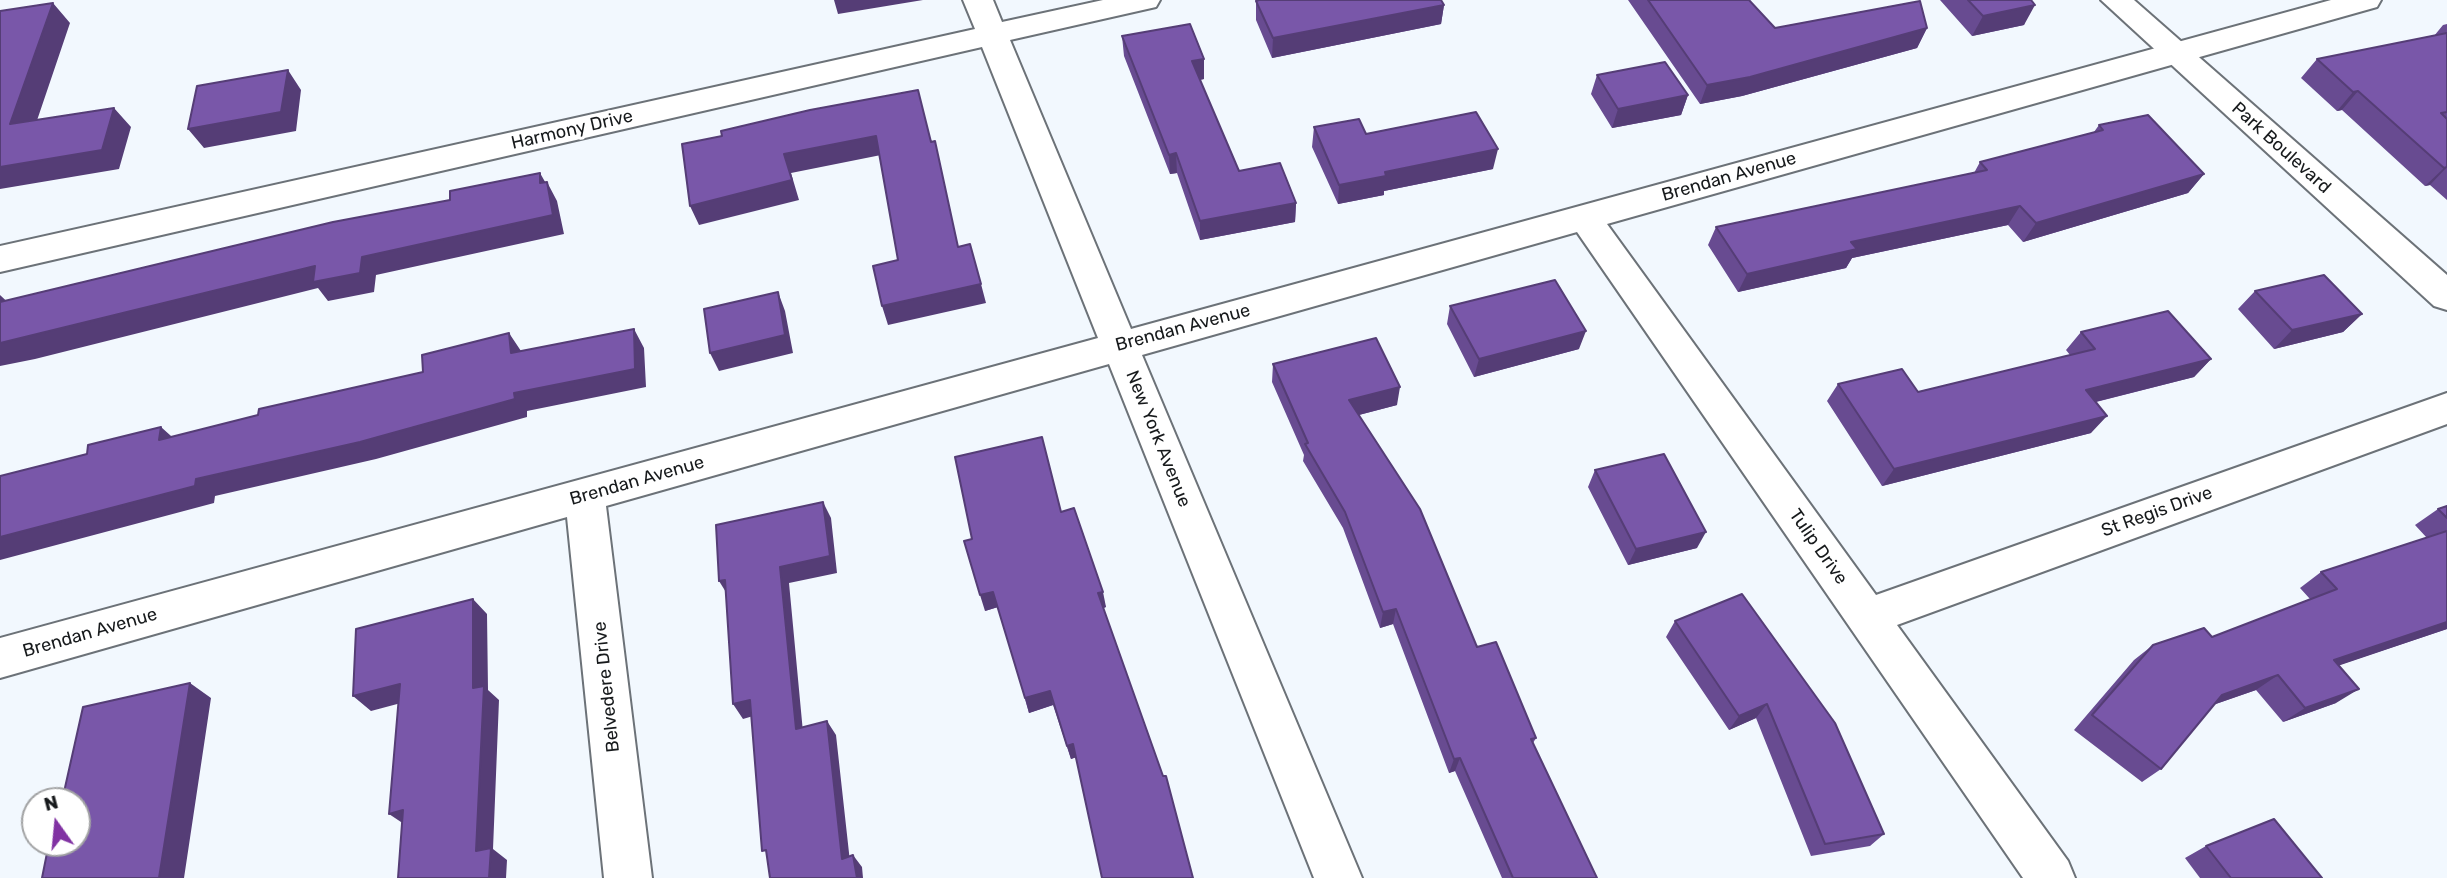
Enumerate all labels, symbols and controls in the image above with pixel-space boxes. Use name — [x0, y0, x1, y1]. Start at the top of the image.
street label: Park Boulevard — [2227, 98, 2335, 198]
street label: Harmony Drive — [509, 106, 635, 154]
street label: Brendan Avenue — [1659, 148, 1799, 206]
street label: Brendan Avenue — [1113, 300, 1253, 356]
street label: New York Avenue — [1121, 368, 1195, 510]
street label: Brendan Avenue — [567, 452, 707, 510]
street label: St Regis Drive — [2099, 482, 2215, 542]
street label: Tulip Drive — [1784, 505, 1852, 589]
street label: Brendan Avenue — [20, 604, 160, 662]
street label: Belvedere Drive — [589, 621, 625, 753]
north arrow — [21, 787, 91, 857]
text: N — [41, 790, 61, 816]

